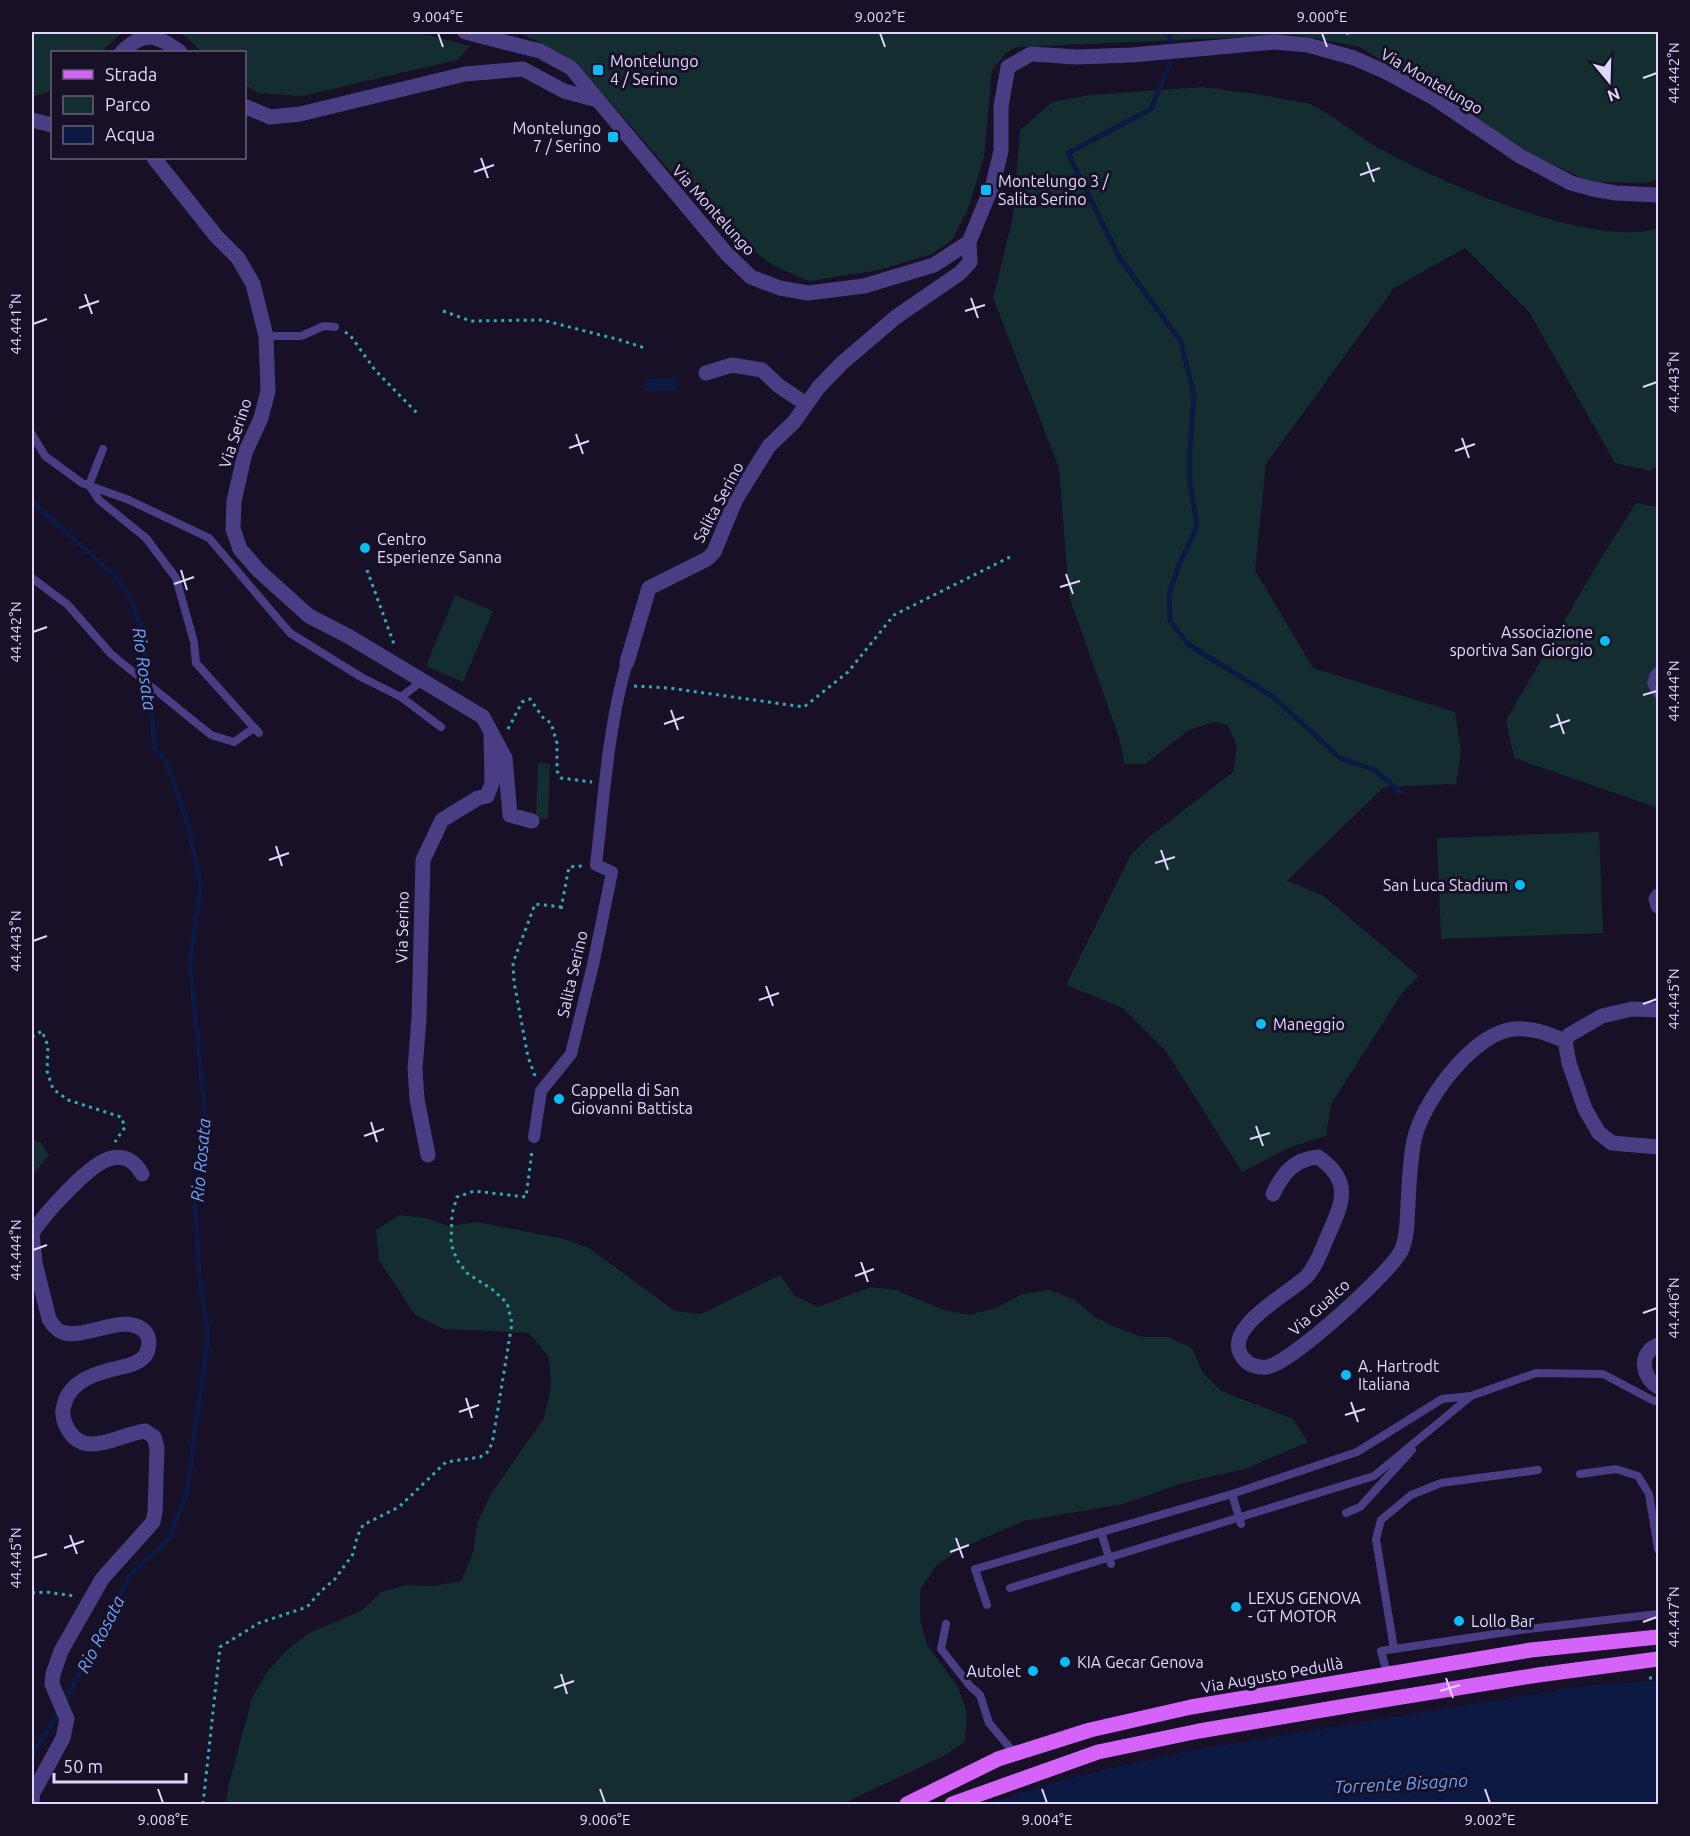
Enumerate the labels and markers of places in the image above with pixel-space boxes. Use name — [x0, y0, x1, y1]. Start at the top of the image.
place label: Montelungo 4 / Serino — [610, 52, 699, 88]
marker: Montelungo 4 / Serino — [591, 63, 605, 77]
place label: Montelungo 7 / Serino — [512, 119, 601, 155]
marker: Montelungo 7 / Serino — [606, 130, 620, 144]
place label: Montelungo 3 / Salita Serino — [998, 172, 1110, 208]
marker: Montelungo 3 / Salita Serino — [979, 183, 993, 197]
place label: Centro Esperienze Sanna — [377, 530, 502, 566]
marker: Centro Esperienze Sanna — [358, 541, 372, 555]
place label: Associazione sportiva San Giorgio — [1450, 623, 1593, 659]
marker: Associazione sportiva San Giorgio — [1598, 634, 1612, 648]
place label: San Luca Stadium — [1383, 876, 1508, 894]
marker: San Luca Stadium — [1513, 878, 1527, 892]
place label: Maneggio — [1273, 1015, 1345, 1033]
marker: Maneggio — [1254, 1017, 1268, 1031]
place label: Cappella di San Giovanni Battista — [571, 1081, 693, 1117]
marker: Cappella di San Giovanni Battista — [552, 1092, 566, 1106]
place label: A. Hartrodt Italiana — [1358, 1357, 1440, 1393]
marker: A. Hartrodt Italiana — [1339, 1368, 1353, 1382]
place label: LEXUS GENOVA - GT MOTOR — [1248, 1589, 1362, 1625]
marker: LEXUS GENOVA - GT MOTOR — [1229, 1600, 1243, 1614]
place label: Lollo Bar — [1471, 1612, 1534, 1630]
marker: Lollo Bar — [1452, 1614, 1466, 1628]
place label: KIA Gecar Genova — [1077, 1653, 1204, 1671]
marker: KIA Gecar Genova — [1058, 1655, 1072, 1669]
place label: Autolet — [967, 1662, 1022, 1680]
marker: Autolet — [1026, 1664, 1040, 1678]

